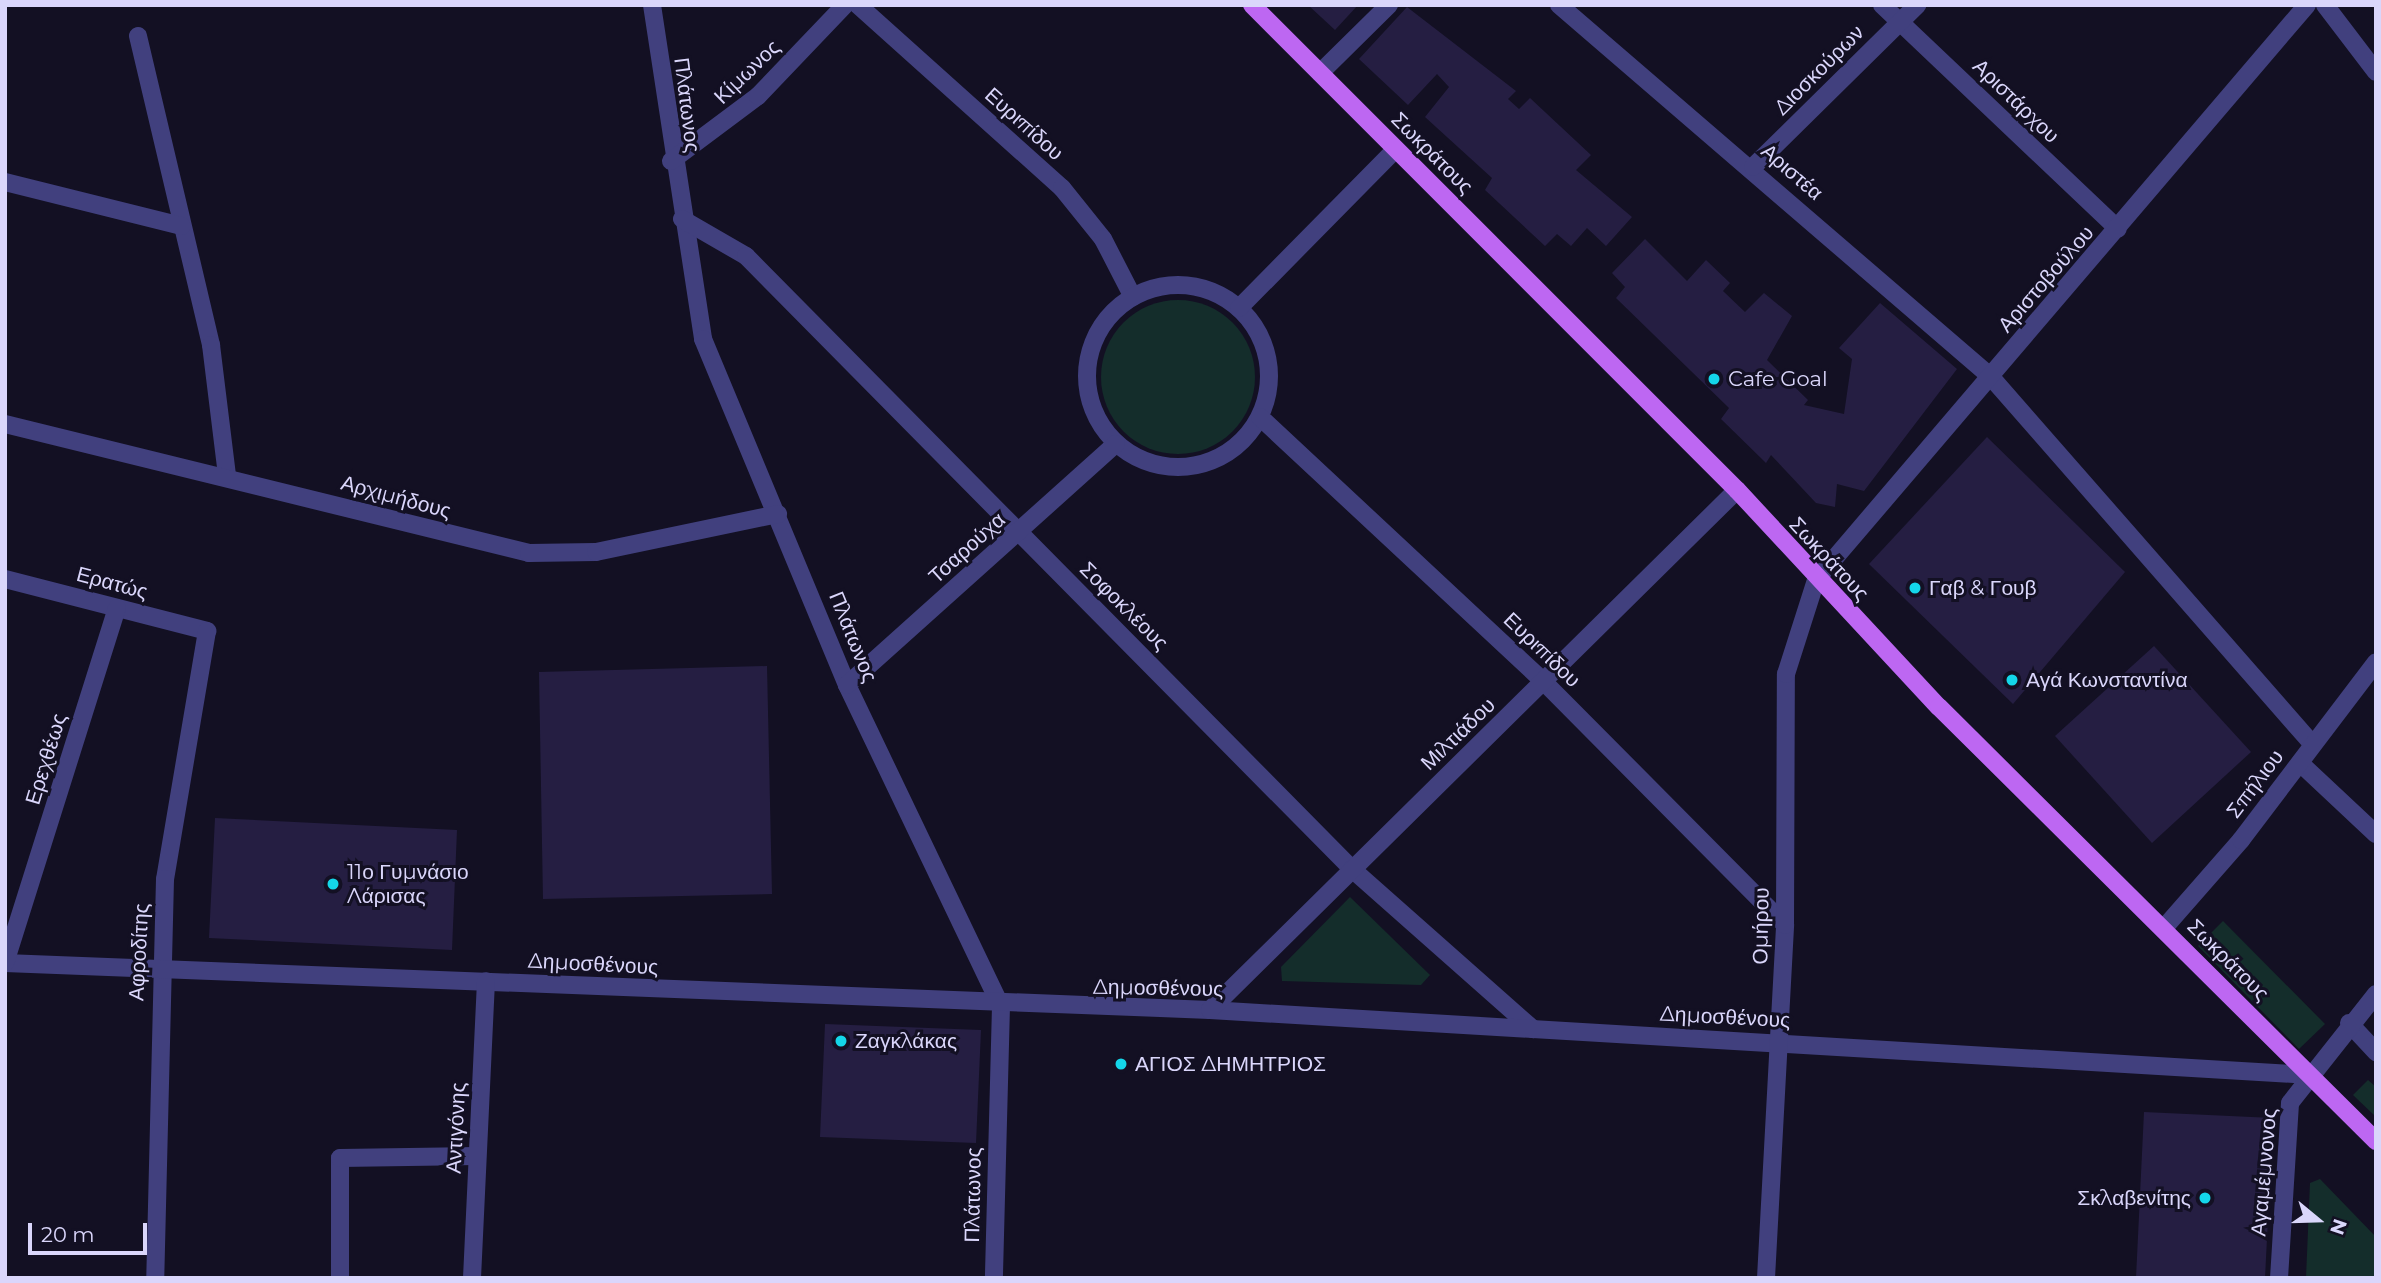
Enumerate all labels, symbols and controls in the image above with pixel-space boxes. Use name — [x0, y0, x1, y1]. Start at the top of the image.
street label: Διοσκούρων — [1769, 20, 1869, 120]
street label: Κίμωνος — [709, 35, 785, 109]
street label: Αριστάρχου — [1968, 54, 2064, 148]
street label: Πλάτωνος — [669, 56, 705, 154]
street label: Ευριπίδου — [980, 82, 1068, 166]
street label: Σωκράτους — [1386, 107, 1478, 199]
street label: Αριστέα — [1756, 138, 1828, 206]
street label: Αριστοβούλου — [1993, 221, 2099, 337]
place label: Cafe Goal — [1728, 366, 1828, 392]
marker: Cafe Goal — [1706, 371, 1722, 387]
street label: Αρχιμήδους — [338, 470, 454, 524]
street label: Τσαρούχα — [924, 507, 1010, 589]
street label: Σωκράτους — [1784, 512, 1874, 606]
street label: Σοφοκλέους — [1075, 557, 1173, 655]
street label: Ερατώς — [74, 561, 150, 605]
place label: Γαβ & Γουβ — [1929, 575, 2037, 601]
marker: Γαβ & Γουβ — [1907, 580, 1923, 596]
street label: Πλάτωνος — [823, 588, 883, 686]
street label: Ευριπίδου — [1498, 607, 1586, 693]
place label: Αγά Κωνσταντίνα — [2026, 667, 2188, 693]
marker: Αγά Κωνσταντίνα — [2004, 672, 2020, 688]
street label: Μιλτιάδου — [1416, 692, 1500, 776]
street label: Ερεχθέως — [20, 710, 72, 808]
street label: Σπήλιου — [2221, 745, 2289, 823]
place label: 11ο Γυμνάσιο Λάρισας — [347, 859, 469, 909]
marker: 11ο Γυμνάσιο Λάρισας — [325, 876, 341, 892]
street label: Ομήρου — [1748, 887, 1774, 965]
street label: Αφροδίτης — [124, 903, 154, 1001]
street label: Σωκράτους — [2182, 914, 2274, 1006]
street label: Δημοσθένους — [527, 948, 659, 980]
street label: Δημοσθένους — [1093, 974, 1223, 1002]
street label: Δημοσθένους — [1659, 1001, 1791, 1033]
place label: Ζαγκλάκας — [855, 1028, 957, 1054]
marker: Ζαγκλάκας — [833, 1033, 849, 1049]
place label: ΑΓΙΟΣ ΔΗΜΗΤΡΙΟΣ — [1135, 1051, 1326, 1077]
marker: ΑΓΙΟΣ ΔΗΜΗΤΡΙΟΣ — [1113, 1056, 1129, 1072]
street label: Αντιγόνης — [441, 1082, 471, 1174]
street label: Αγαμέμνονος — [2246, 1107, 2282, 1237]
street label: Πλάτωνος — [960, 1147, 986, 1243]
place label: Σκλαβενίτης — [2077, 1185, 2191, 1211]
north arrow — [2283, 1185, 2353, 1255]
marker: Σκλαβενίτης — [2197, 1190, 2213, 1206]
scale bar — [32, 1210, 150, 1254]
text: N — [2325, 1216, 2352, 1238]
text: 20 m — [41, 1222, 95, 1247]

